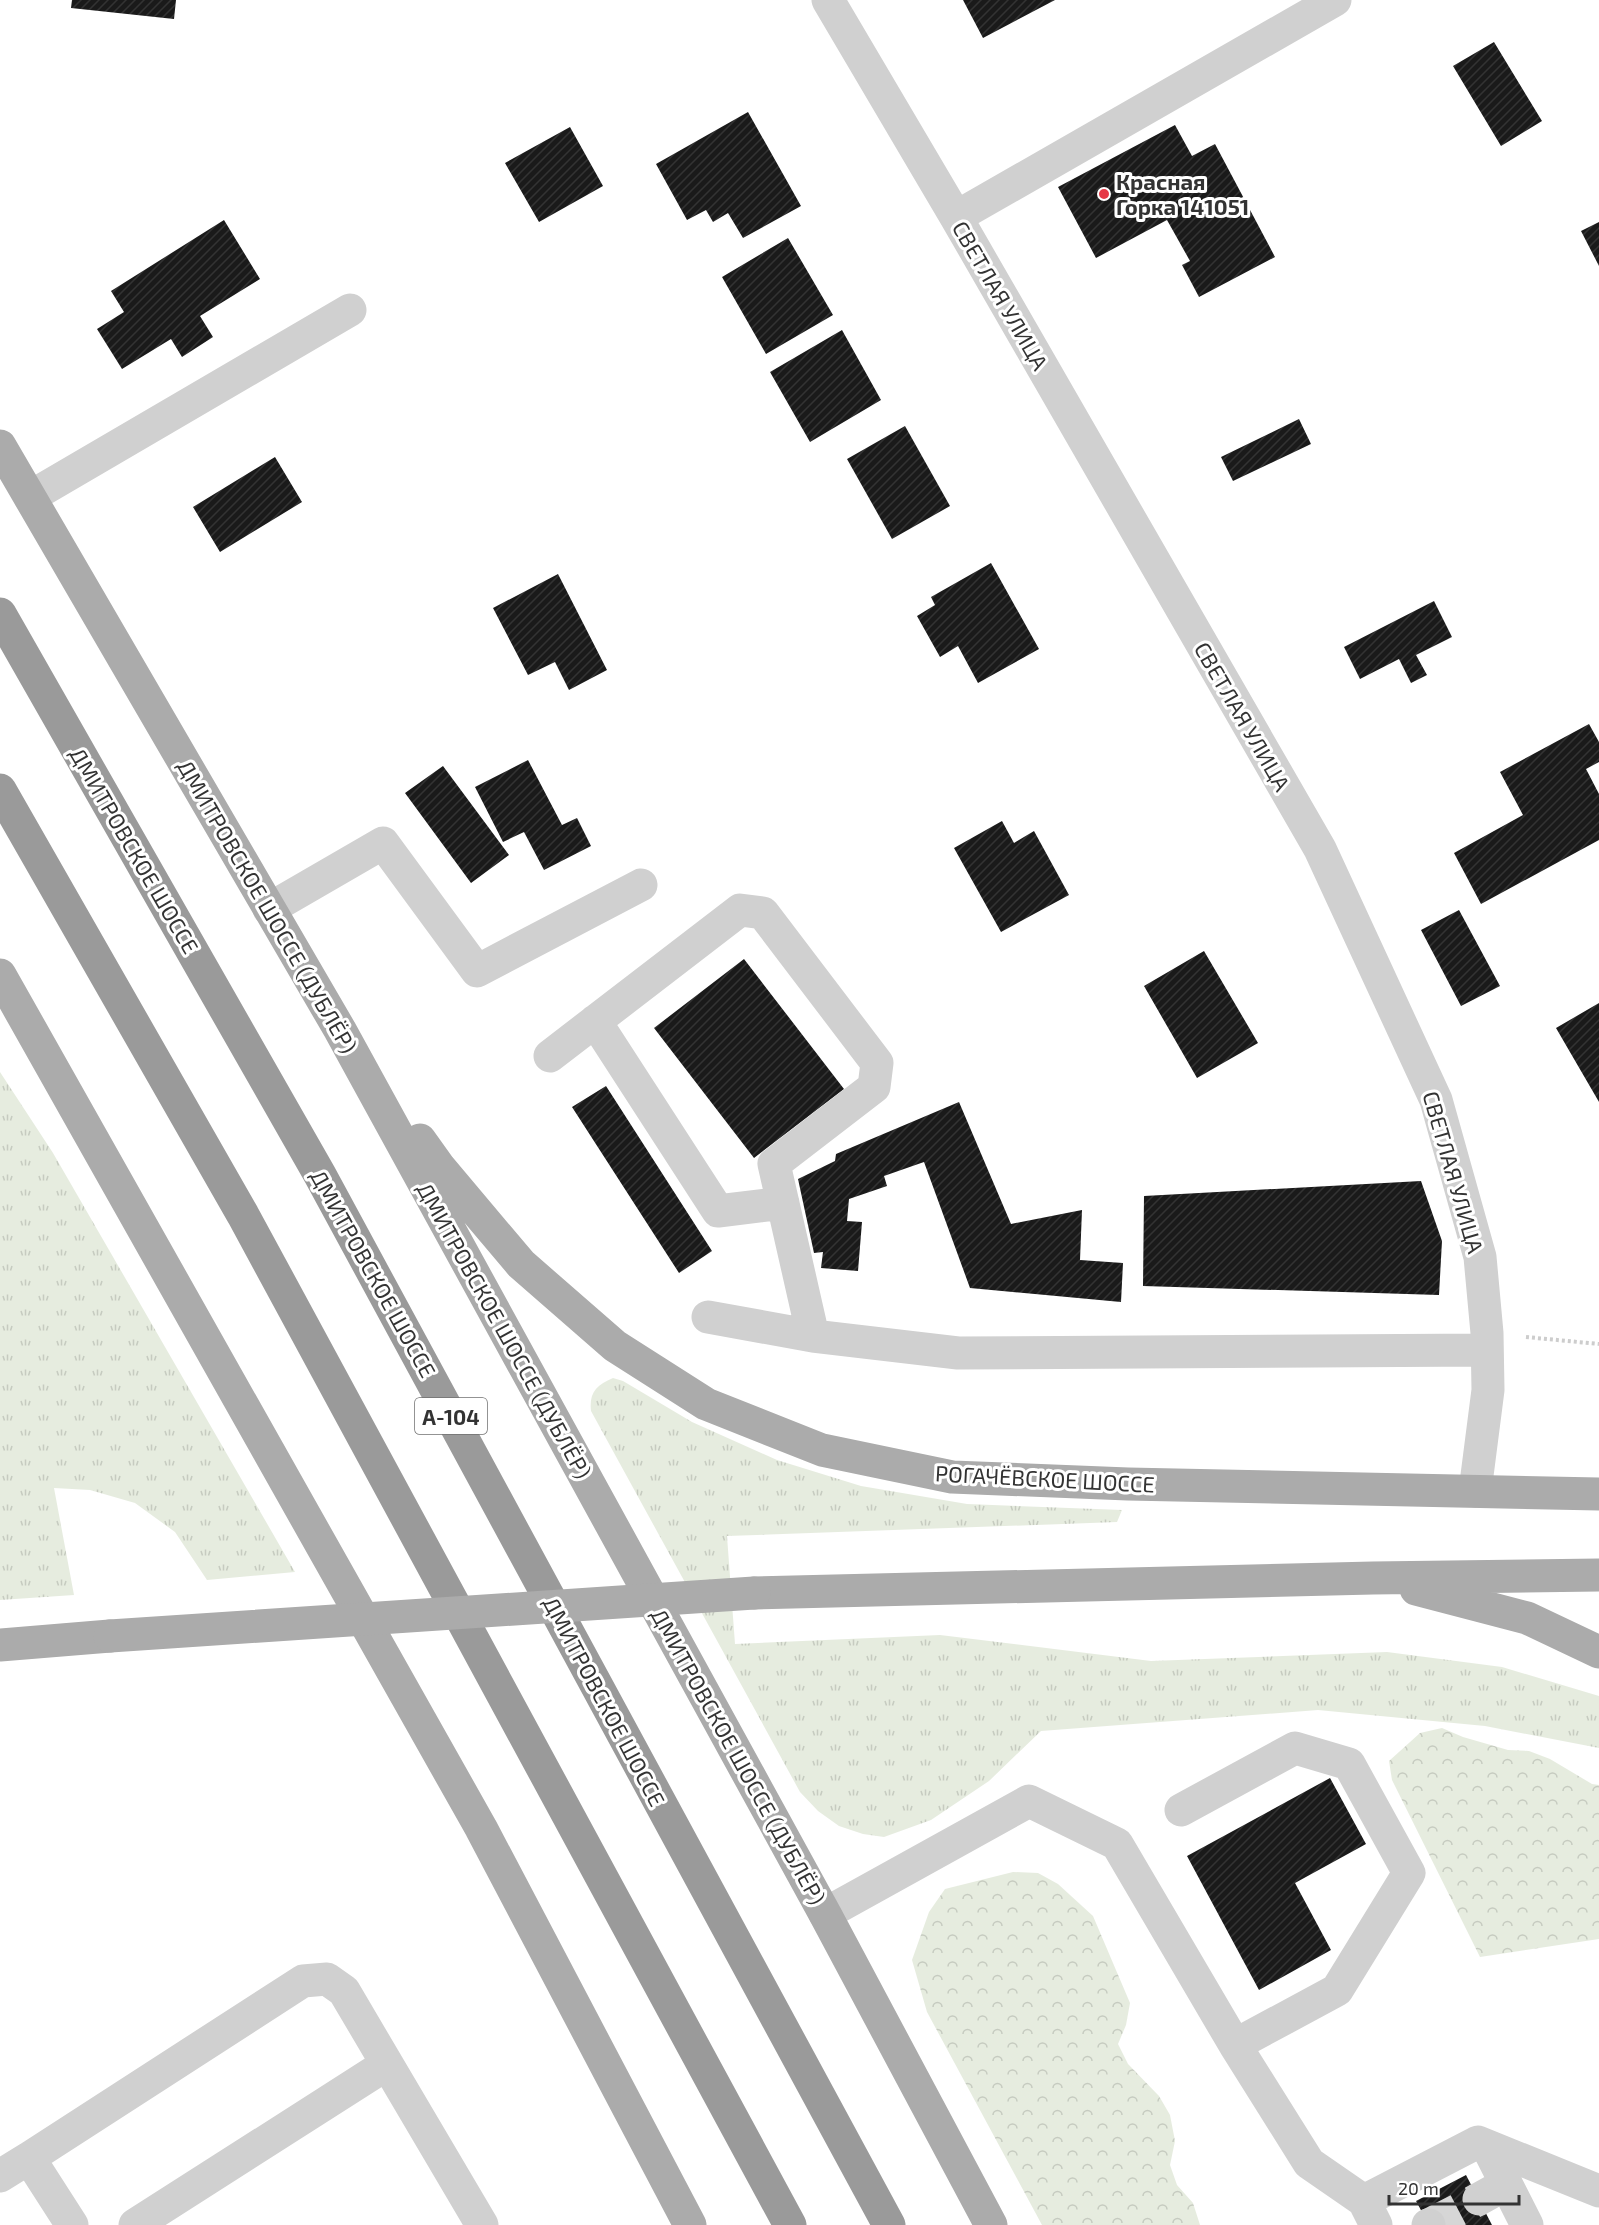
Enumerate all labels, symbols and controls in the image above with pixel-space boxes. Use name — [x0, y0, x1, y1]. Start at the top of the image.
place label: Красная Горка 141051 — [1116, 168, 1249, 219]
marker: Красная Горка 141051 — [1097, 187, 1111, 201]
street label: СВЕТЛАЯ УЛИЦА — [948, 216, 1054, 374]
street label: СВЕТЛАЯ УЛИЦА — [1190, 637, 1296, 795]
street label: ДМИТРОВСКОЕ ШОССЕ — [65, 742, 205, 958]
street label: ДМИТРОВСКОЕ ШОССЕ (ДУБЛЁР) — [173, 755, 363, 1057]
street label: СВЕТЛАЯ УЛИЦА — [1418, 1088, 1490, 1256]
street label: ДМИТРОВСКОЕ ШОССЕ — [306, 1165, 442, 1381]
street label: ДМИТРОВСКОЕ ШОССЕ (ДУБЛЁР) — [412, 1177, 598, 1483]
road number: А-104 — [415, 1398, 487, 1434]
street label: РОГАЧЁВСКОЕ ШОССЕ — [935, 1459, 1155, 1497]
street label: ДМИТРОВСКОЕ ШОССЕ — [539, 1592, 671, 1810]
street label: ДМИТРОВСКОЕ ШОССЕ (ДУБЛЁР) — [646, 1603, 832, 1909]
scale bar — [1389, 2168, 1520, 2206]
text: 20 m — [1398, 2177, 1439, 2199]

